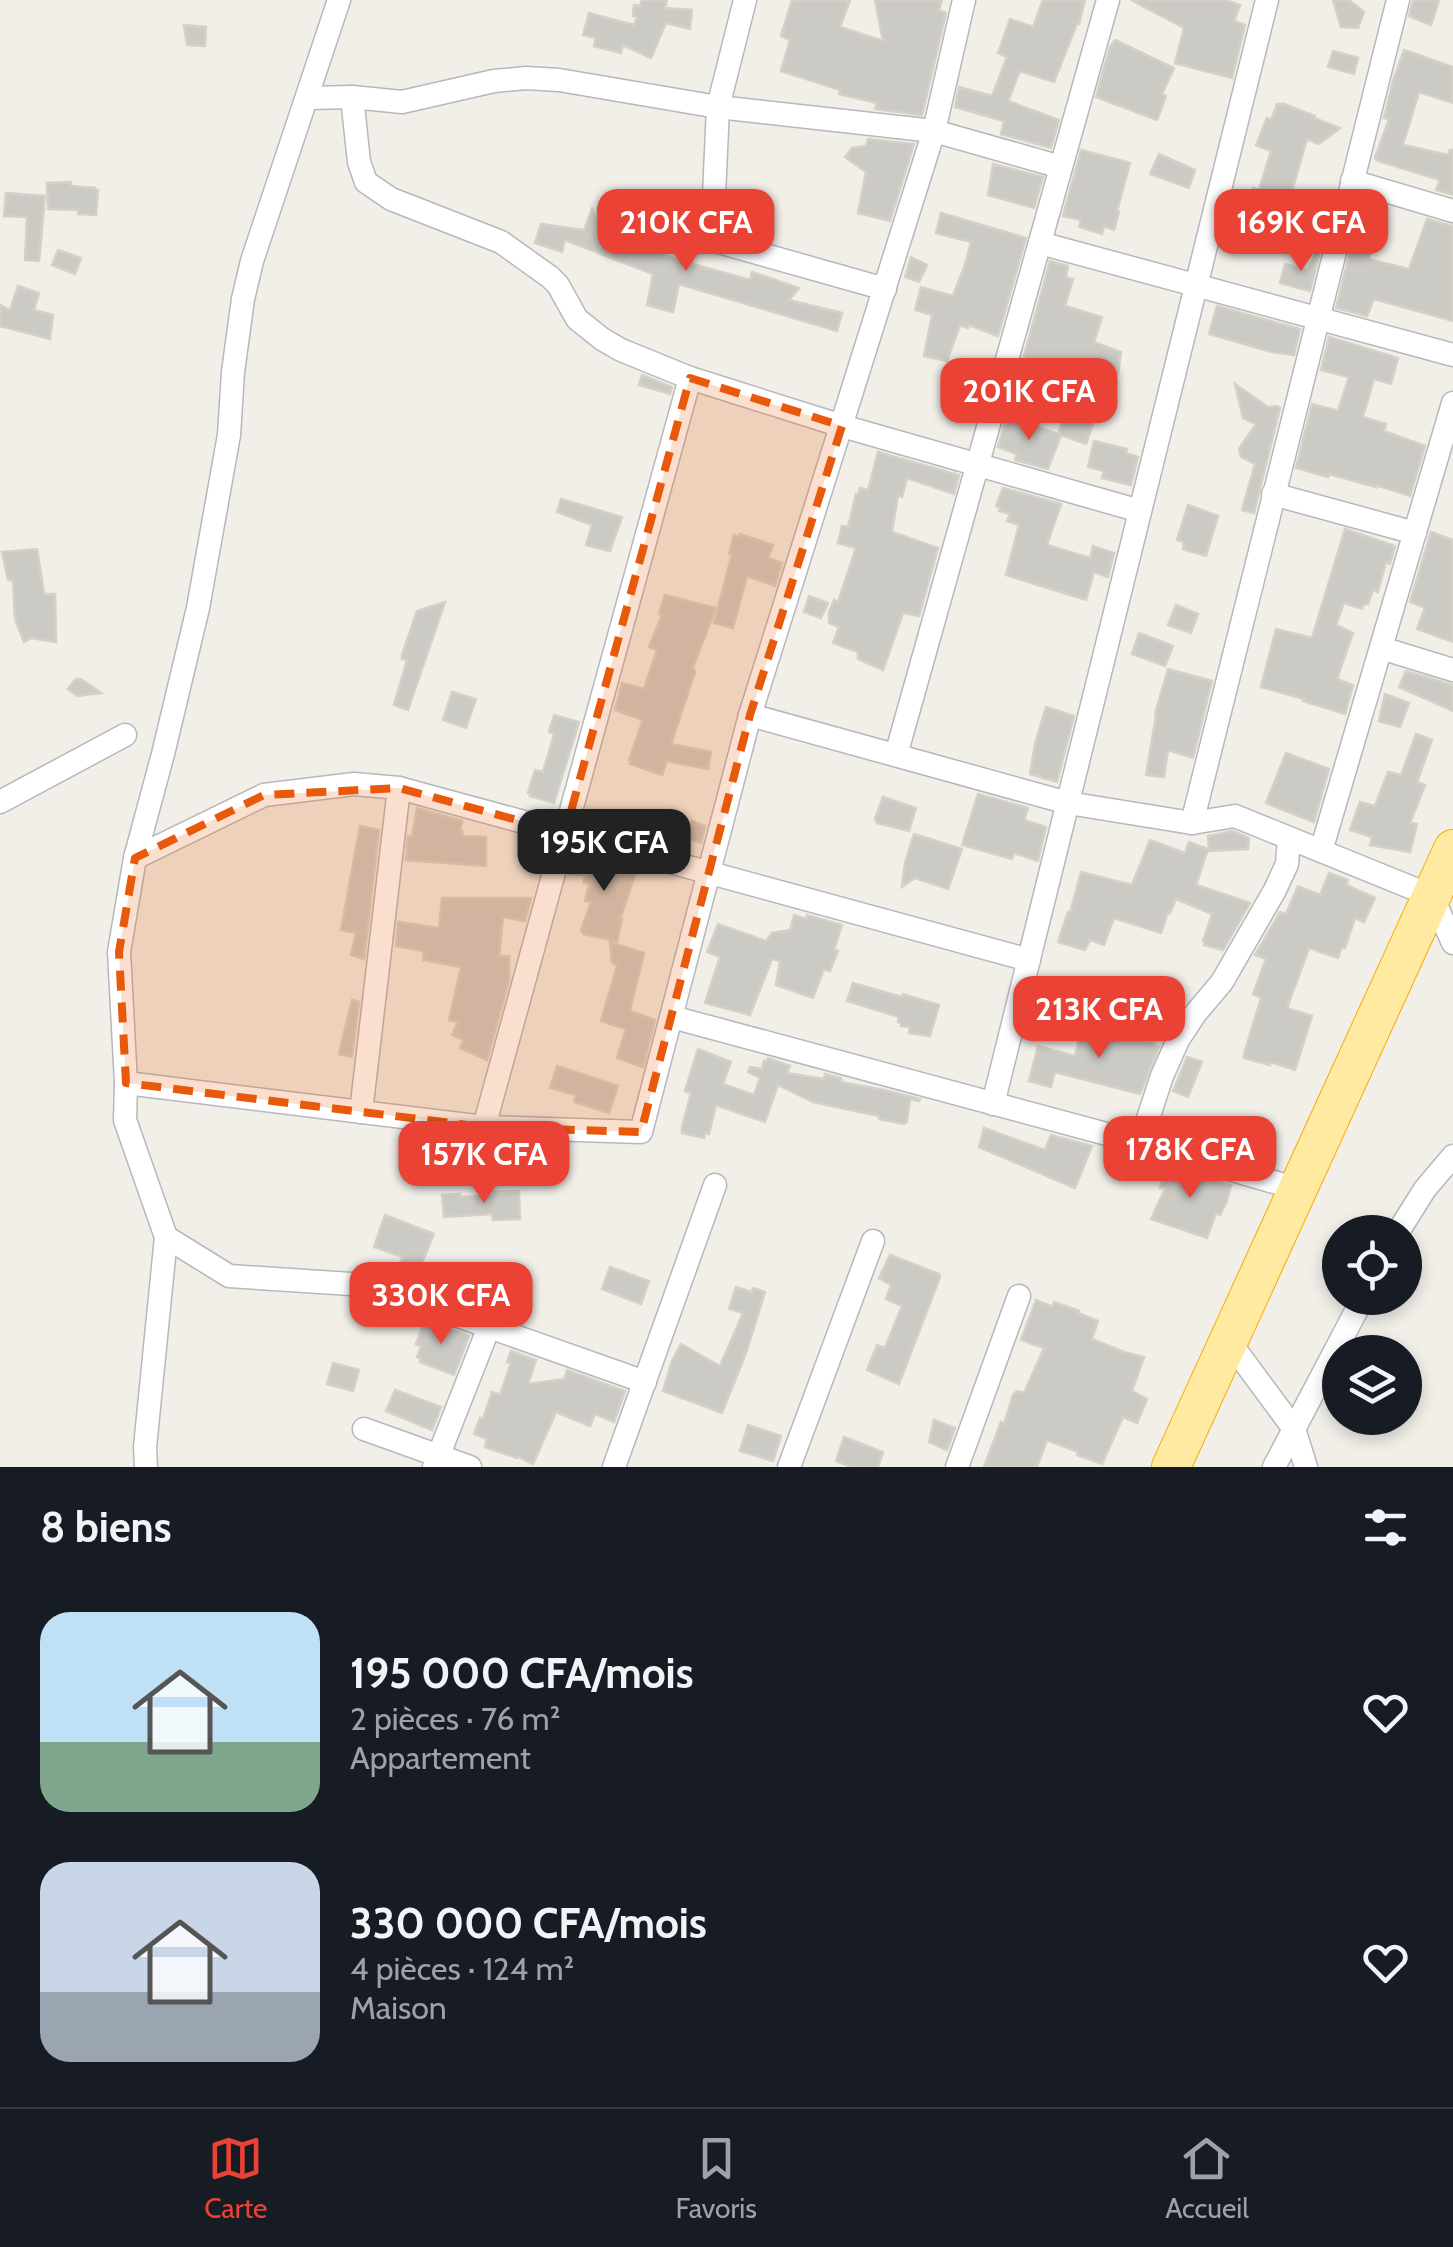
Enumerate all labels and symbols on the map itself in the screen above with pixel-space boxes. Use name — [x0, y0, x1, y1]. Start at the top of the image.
pin: 210K CFA — [583, 189, 789, 274]
pin: 169K CFA — [1198, 189, 1404, 274]
pin: 201K CFA — [926, 358, 1132, 443]
pin: 195K CFA — [501, 809, 707, 894]
pin: 213K CFA — [996, 976, 1202, 1061]
pin: 178K CFA — [1087, 1116, 1293, 1201]
pin: 157K CFA — [381, 1121, 587, 1206]
pin: 330K CFA — [338, 1262, 544, 1347]

